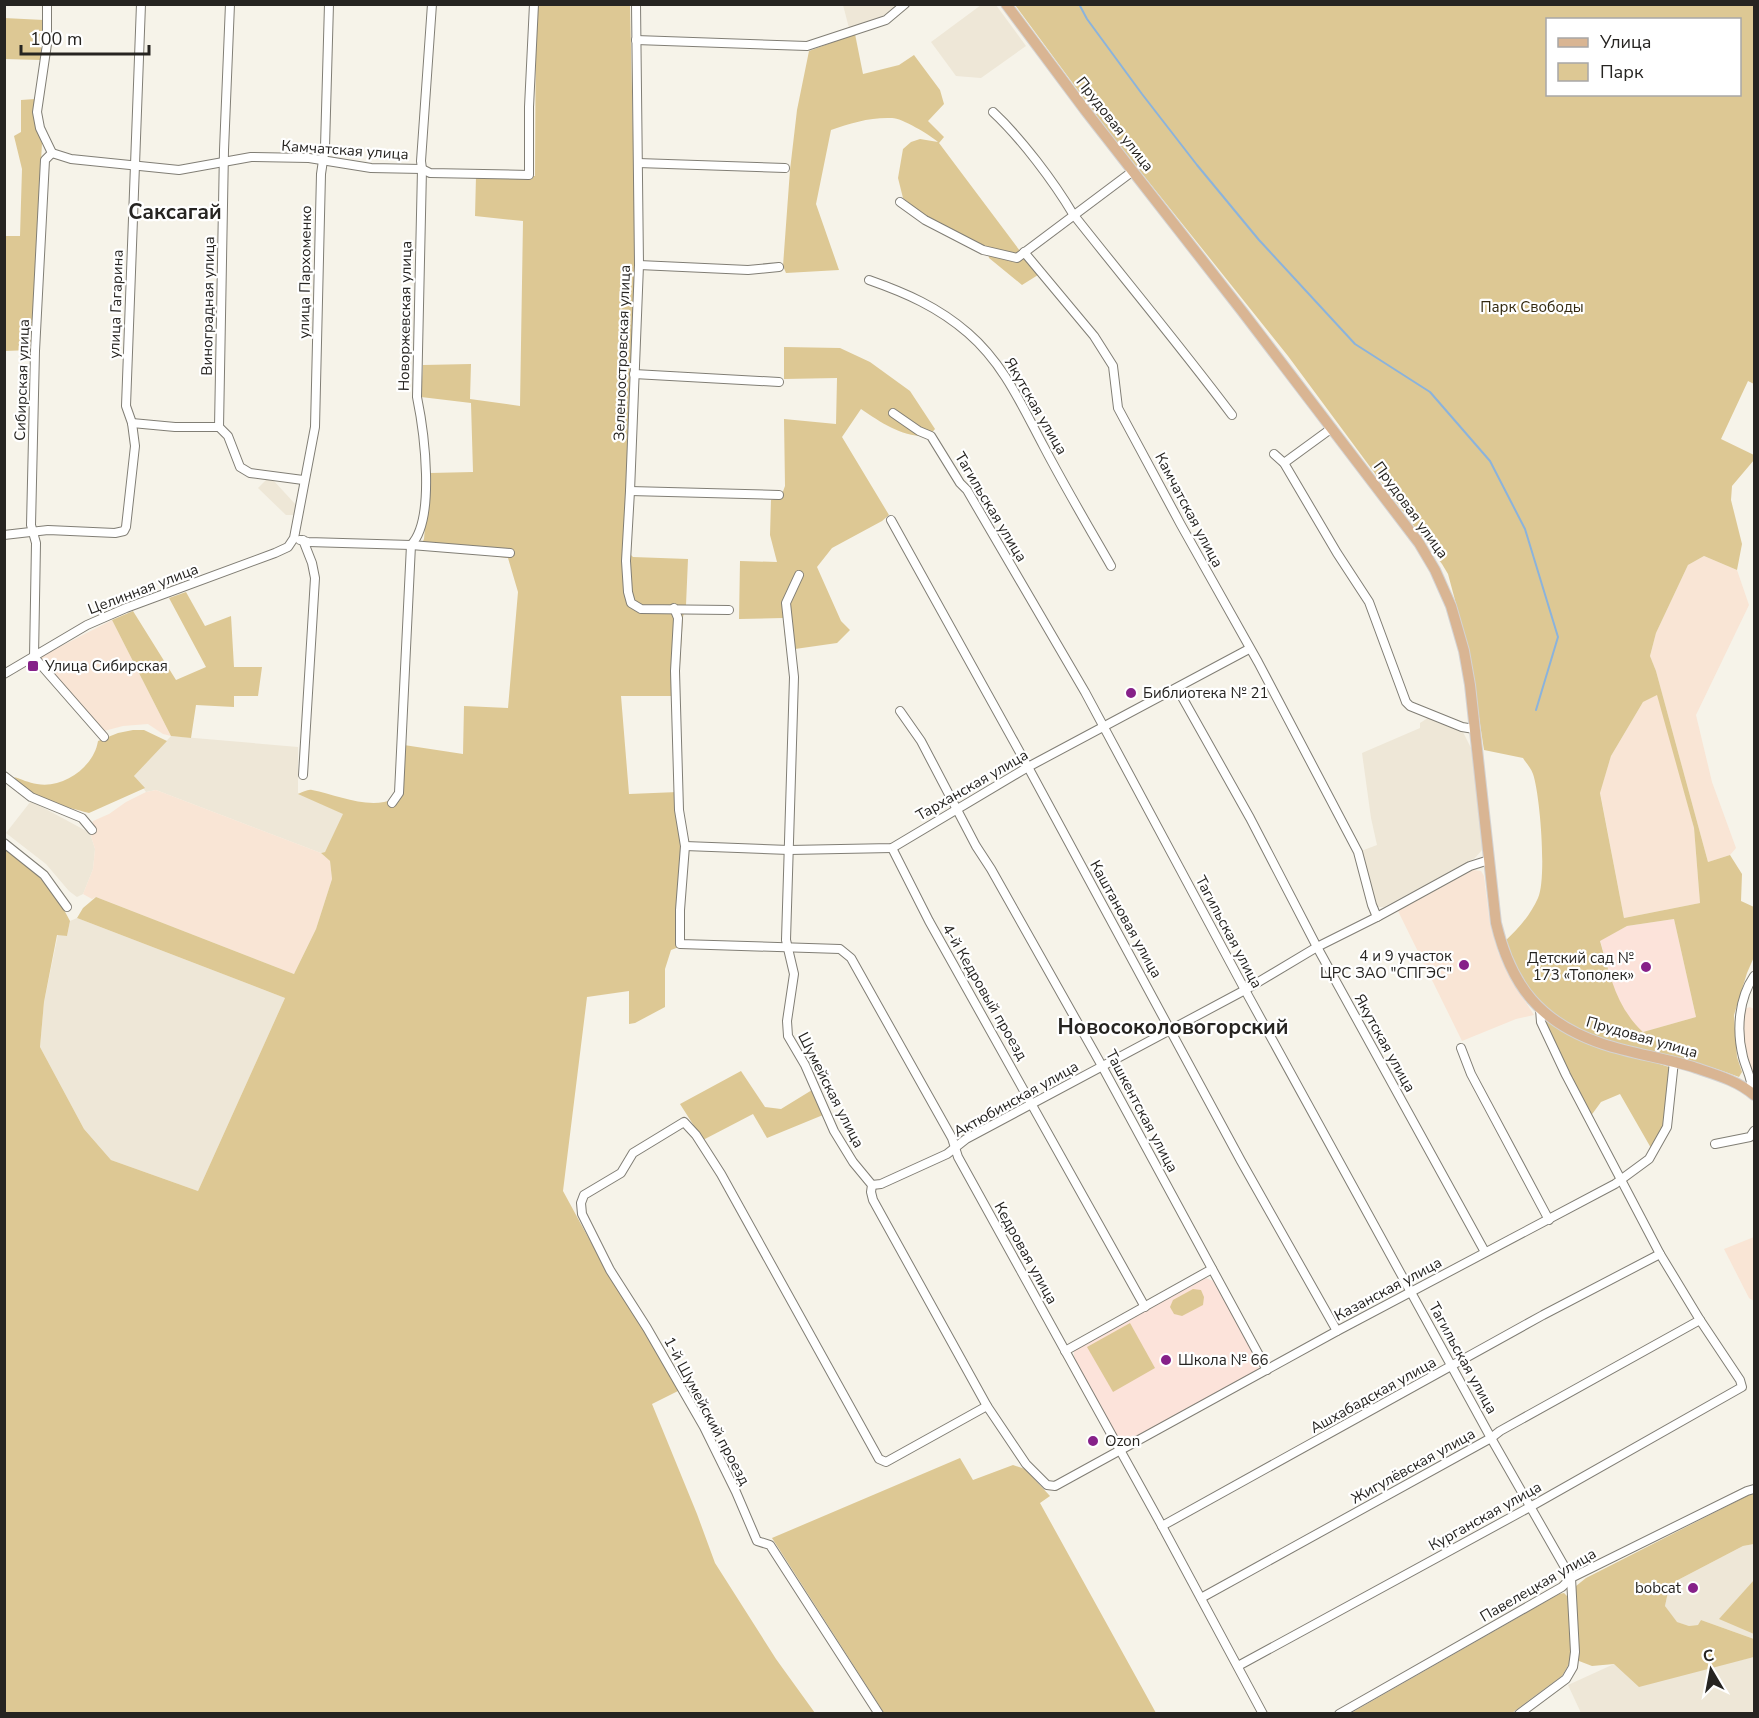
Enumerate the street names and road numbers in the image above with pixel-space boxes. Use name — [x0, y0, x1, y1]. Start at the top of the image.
street label: Прудовая улица — [1072, 72, 1158, 176]
street label: Камчатская улица — [281, 136, 409, 164]
street label: улица Пархоменко — [294, 205, 316, 339]
street label: Виноградная улица — [197, 236, 219, 376]
street label: Новоржевская улица — [394, 241, 416, 391]
street label: улица Гагарина — [104, 249, 128, 359]
street label: Зеленоостровская улица — [609, 264, 635, 442]
street label: Сибирская улица — [10, 319, 34, 441]
street label: Якутская улица — [1000, 354, 1072, 458]
street label: Тагильская улица — [950, 448, 1032, 566]
street label: Камчатская улица — [1150, 449, 1228, 571]
street label: Прудовая улица — [1369, 458, 1453, 562]
street label: Целинная улица — [85, 559, 201, 619]
street label: Тарханская улица — [912, 745, 1032, 825]
street label: Каштановая улица — [1085, 857, 1167, 981]
street label: Тагильская улица — [1191, 872, 1267, 992]
street label: 4-й Кедровый проезд — [938, 920, 1032, 1064]
street label: Якутская улица — [1350, 990, 1420, 1096]
street label: Прудовая улица — [1584, 1012, 1700, 1062]
street label: Шумейская улица — [793, 1029, 869, 1151]
street label: Ташкентская улица — [1101, 1046, 1183, 1176]
street label: Актюбинская улица — [950, 1056, 1082, 1142]
street label: Кедровая улица — [990, 1198, 1062, 1308]
street label: Казанская улица — [1331, 1252, 1445, 1326]
street label: Тагильская улица — [1424, 1299, 1502, 1417]
street label: 1-й Шумейский проезд — [659, 1333, 755, 1489]
street label: Ашхабадская улица — [1306, 1352, 1440, 1438]
street label: Жигулёвская улица — [1347, 1424, 1479, 1508]
street label: Курганская улица — [1425, 1477, 1545, 1555]
street label: Павелецкая улица — [1476, 1544, 1600, 1626]

